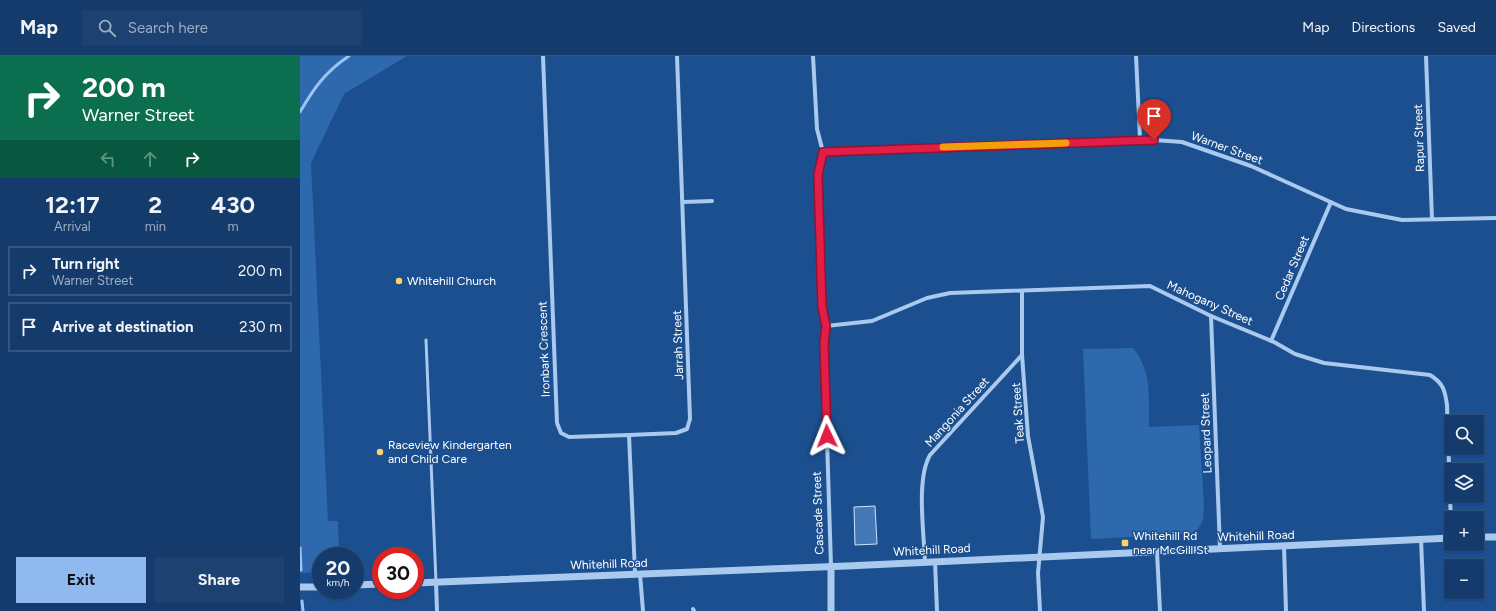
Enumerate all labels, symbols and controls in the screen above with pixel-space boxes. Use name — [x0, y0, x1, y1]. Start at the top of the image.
search box — [82, 10, 362, 46]
text: Map — [20, 16, 58, 39]
icon: search — [96, 17, 118, 39]
text: Search here — [128, 19, 208, 37]
text: Map — [1302, 19, 1330, 36]
text: Directions — [1352, 19, 1415, 36]
text: Saved — [1437, 19, 1476, 36]
text: 200 m — [82, 70, 166, 104]
icon: right — [16, 72, 68, 124]
pin — [1137, 99, 1171, 140]
street label: Rapur Street — [1411, 103, 1427, 172]
text: Warner Street — [82, 104, 195, 126]
icon: arrive — [1143, 105, 1165, 127]
street label: Warner Street — [1189, 129, 1265, 168]
icon: left — [97, 148, 119, 170]
icon: ahead — [139, 148, 161, 170]
icon: right — [181, 148, 203, 170]
text: 12:17 — [45, 190, 100, 219]
text: 2 — [148, 190, 162, 219]
text: 430 — [211, 190, 255, 219]
text: Arrival — [54, 219, 91, 234]
text: min — [145, 219, 166, 234]
text: m — [227, 219, 239, 234]
street label: Cedar Street — [1272, 233, 1312, 302]
text: Turn right — [52, 255, 120, 273]
icon: right — [18, 260, 40, 282]
text: 200 m — [238, 262, 282, 280]
text: Warner Street — [52, 273, 133, 288]
place label: Whitehill Church — [407, 274, 496, 288]
marker: Whitehill Church — [394, 276, 404, 286]
street label: Mahogany Street — [1165, 278, 1256, 328]
street label: Ironbark Crescent — [535, 300, 553, 397]
street label: Jarrah Street — [670, 309, 686, 380]
icon: arrive — [18, 316, 40, 338]
text: Arrive at destination — [52, 318, 193, 336]
text: 230 m — [239, 318, 282, 336]
street label: Mangonia Street — [922, 374, 992, 450]
street label: Teak Street — [1009, 382, 1027, 444]
street label: Leopard Street — [1198, 392, 1214, 474]
position arrow — [806, 415, 848, 457]
map controls — [1444, 415, 1484, 599]
button: search — [1444, 415, 1484, 455]
place label: Raceview Kindergarten and Child Care — [388, 438, 512, 466]
marker: Raceview Kindergarten and Child Care — [375, 447, 385, 457]
button: layers — [1444, 463, 1484, 503]
street label: Cascade Street — [810, 471, 826, 555]
button: + — [1444, 511, 1484, 551]
street label: Whitehill Road — [1217, 528, 1295, 544]
place label: Whitehill Rd near McGill St — [1133, 529, 1209, 557]
marker: Whitehill Rd near McGill St — [1120, 538, 1130, 548]
street label: Whitehill Road — [893, 541, 971, 559]
speed limit sign: 30 — [372, 547, 424, 599]
text: 20 — [326, 556, 350, 580]
street label: Whitehill Road — [570, 556, 648, 572]
button: Exit — [16, 557, 146, 603]
button: Share — [154, 557, 284, 603]
button: − — [1444, 559, 1484, 599]
text: km/h — [327, 576, 349, 589]

